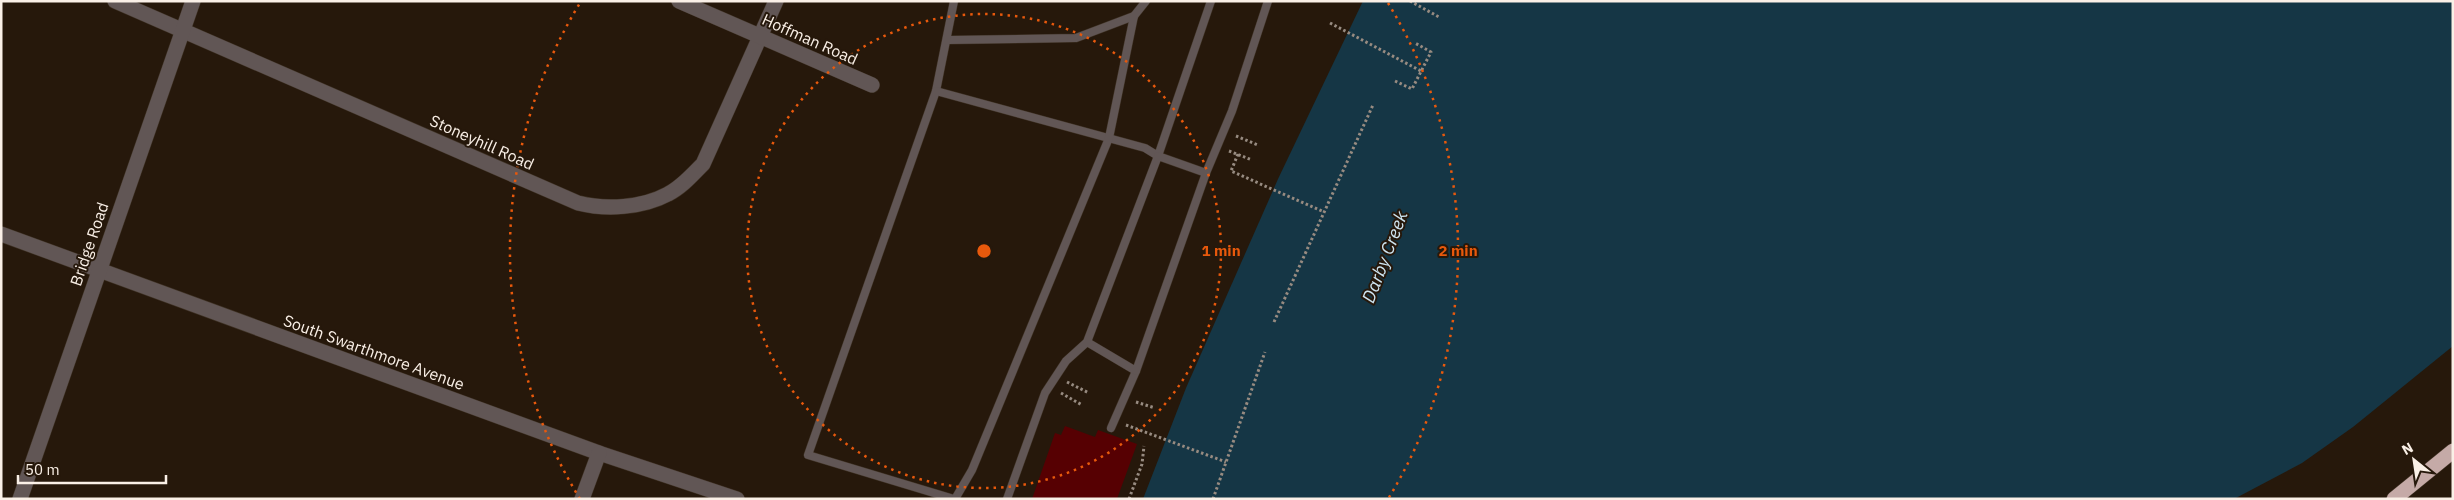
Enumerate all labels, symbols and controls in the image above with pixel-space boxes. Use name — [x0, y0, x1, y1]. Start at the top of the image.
street label: Hoffman Road — [759, 9, 861, 69]
street label: Stoneyhill Road — [427, 110, 537, 174]
street label: Bridge Road — [65, 199, 113, 289]
water label: Darby Creek — [1356, 207, 1413, 306]
text: 1 min — [1201, 241, 1241, 260]
text: 2 min — [1438, 241, 1478, 260]
centre of rings — [975, 242, 993, 260]
street label: South Swarthmore Avenue — [281, 310, 467, 394]
north arrow — [2389, 435, 2439, 485]
text: N — [2399, 438, 2416, 459]
scale bar — [18, 452, 165, 484]
text: 50 m — [25, 460, 60, 479]

